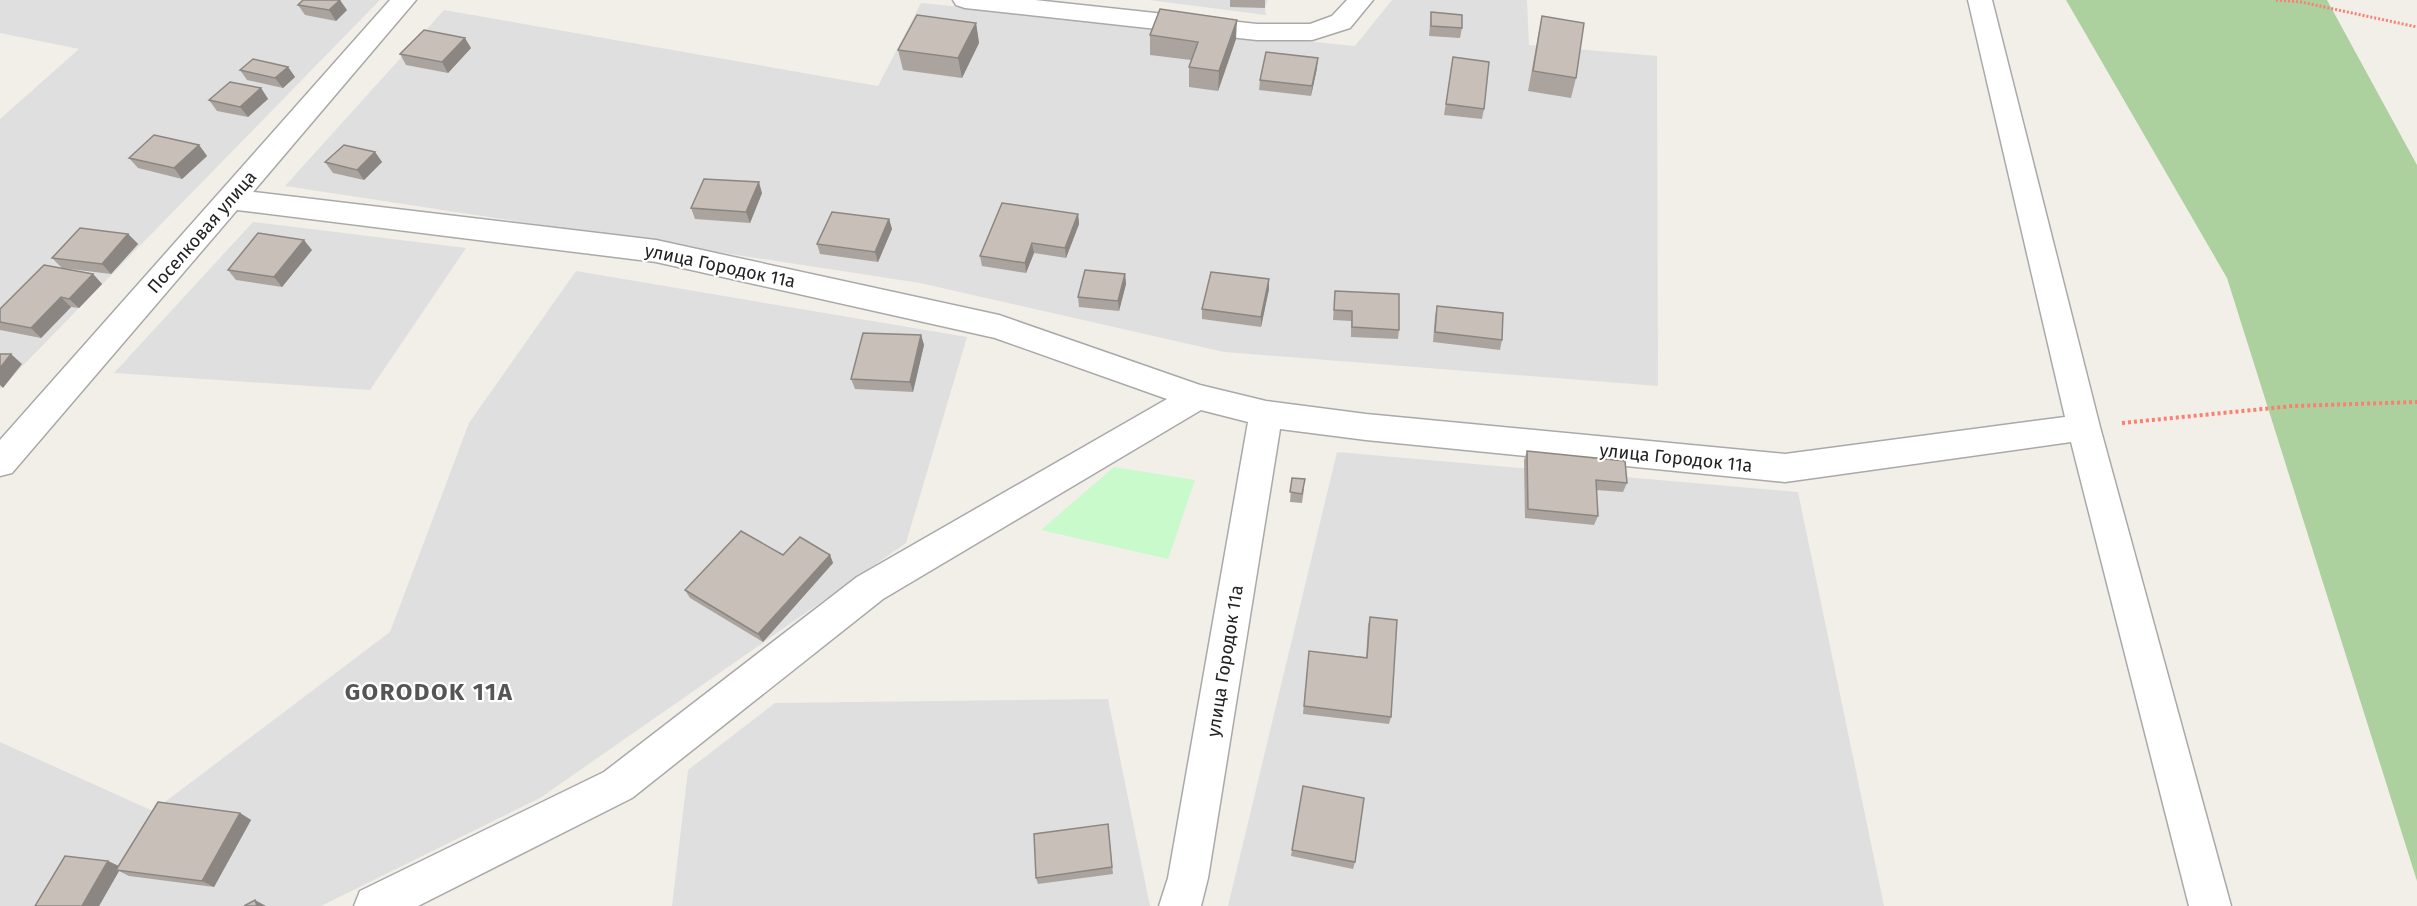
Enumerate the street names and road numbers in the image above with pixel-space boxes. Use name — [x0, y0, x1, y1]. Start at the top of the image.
street label: Поселковая улица — [143, 166, 261, 298]
street label: улица Городок 11а — [643, 239, 797, 293]
street label: улица Городок 11а — [1598, 439, 1754, 477]
street label: улица Городок 11а — [1202, 583, 1248, 739]

